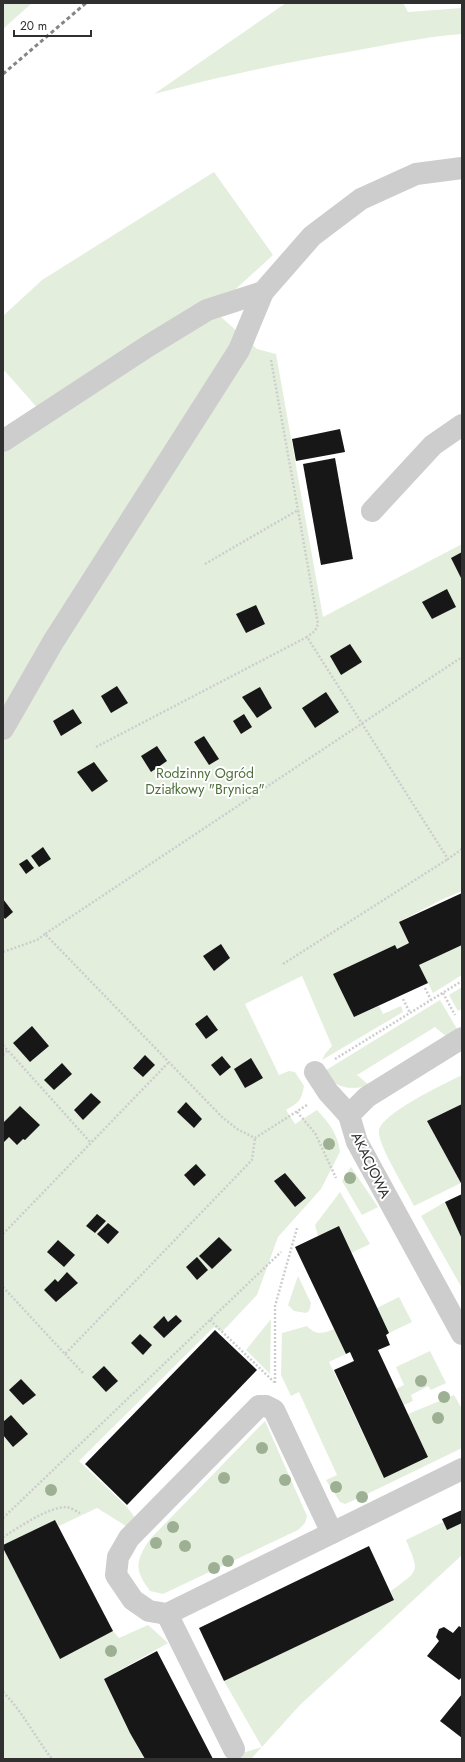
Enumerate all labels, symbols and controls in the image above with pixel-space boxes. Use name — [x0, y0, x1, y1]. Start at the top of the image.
scale bar — [14, 12, 91, 38]
text: 20 m — [20, 17, 47, 35]
park label: Rodzinny Ogród Działkowy "Brynica" — [145, 763, 265, 799]
street label: AKACJOWA — [346, 1129, 396, 1202]

